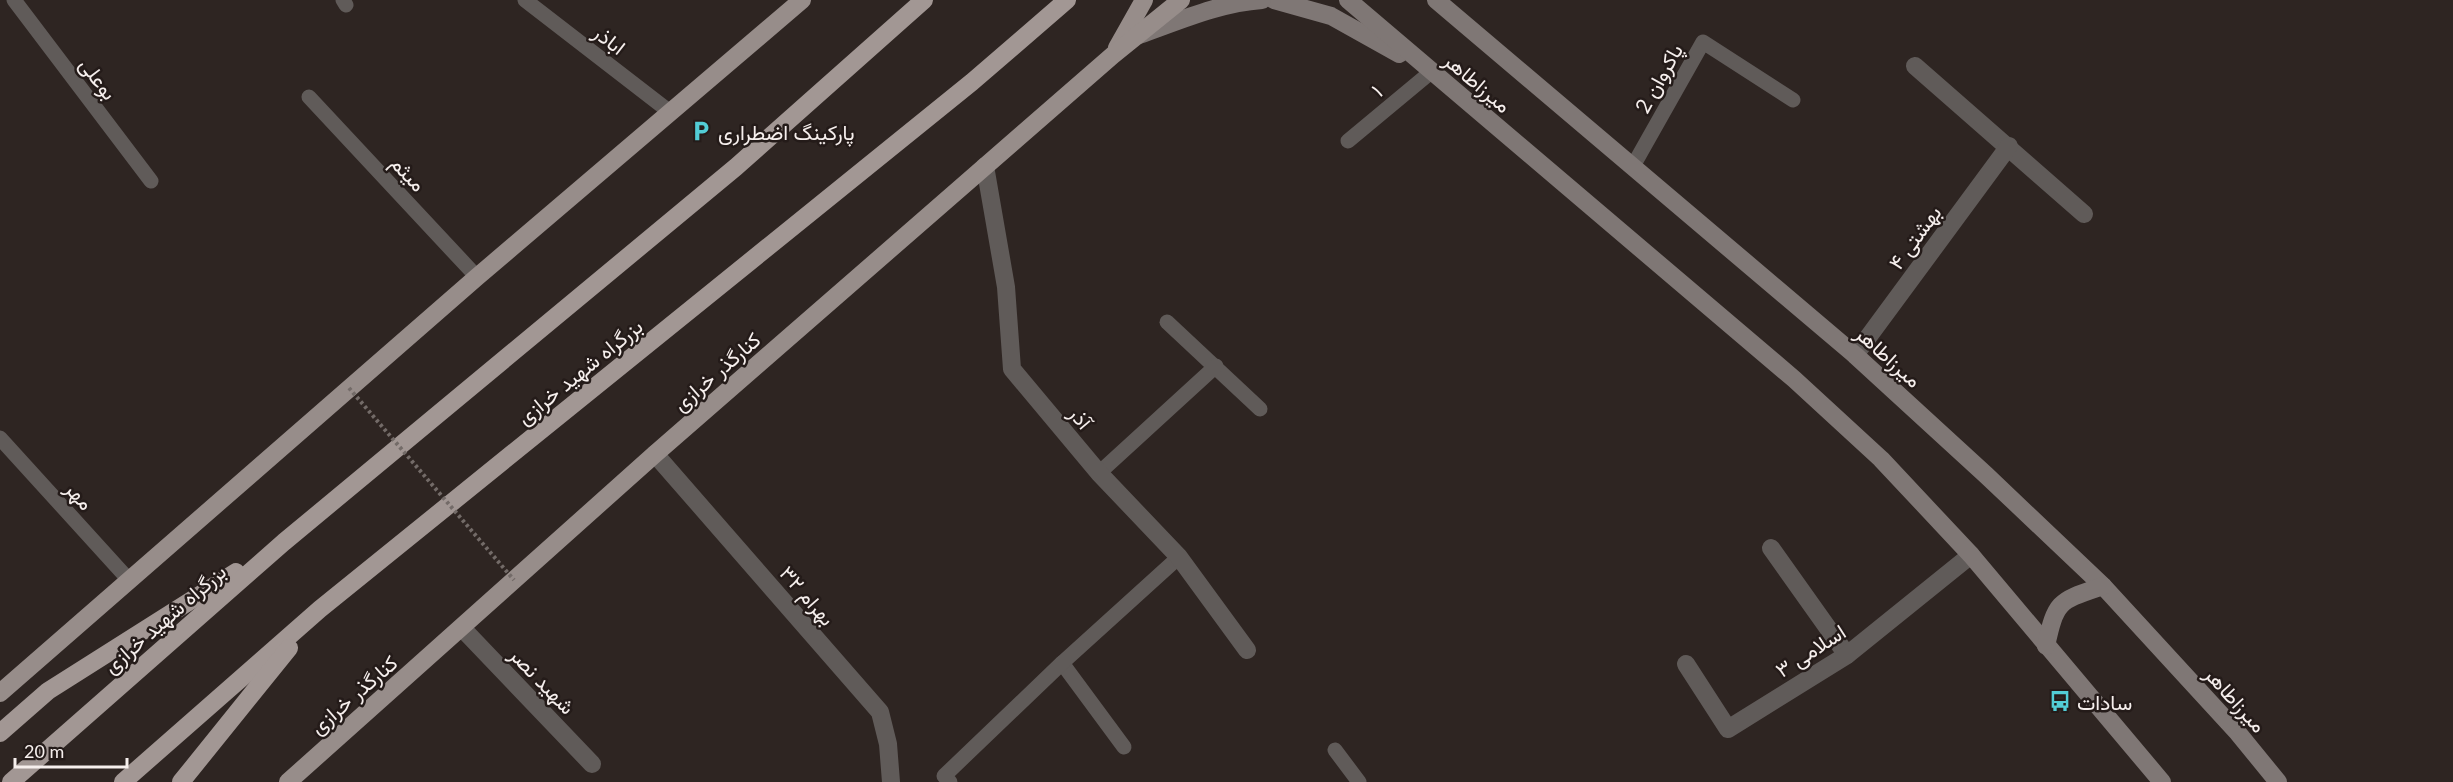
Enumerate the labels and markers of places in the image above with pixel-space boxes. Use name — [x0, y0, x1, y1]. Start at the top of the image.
parking icon: پارکینگ اضطراری — [689, 119, 713, 143]
place label: پارکینگ اضطراری — [718, 119, 855, 147]
bus stop icon: سادات — [2048, 689, 2072, 713]
place label: سادات — [2077, 689, 2132, 714]

